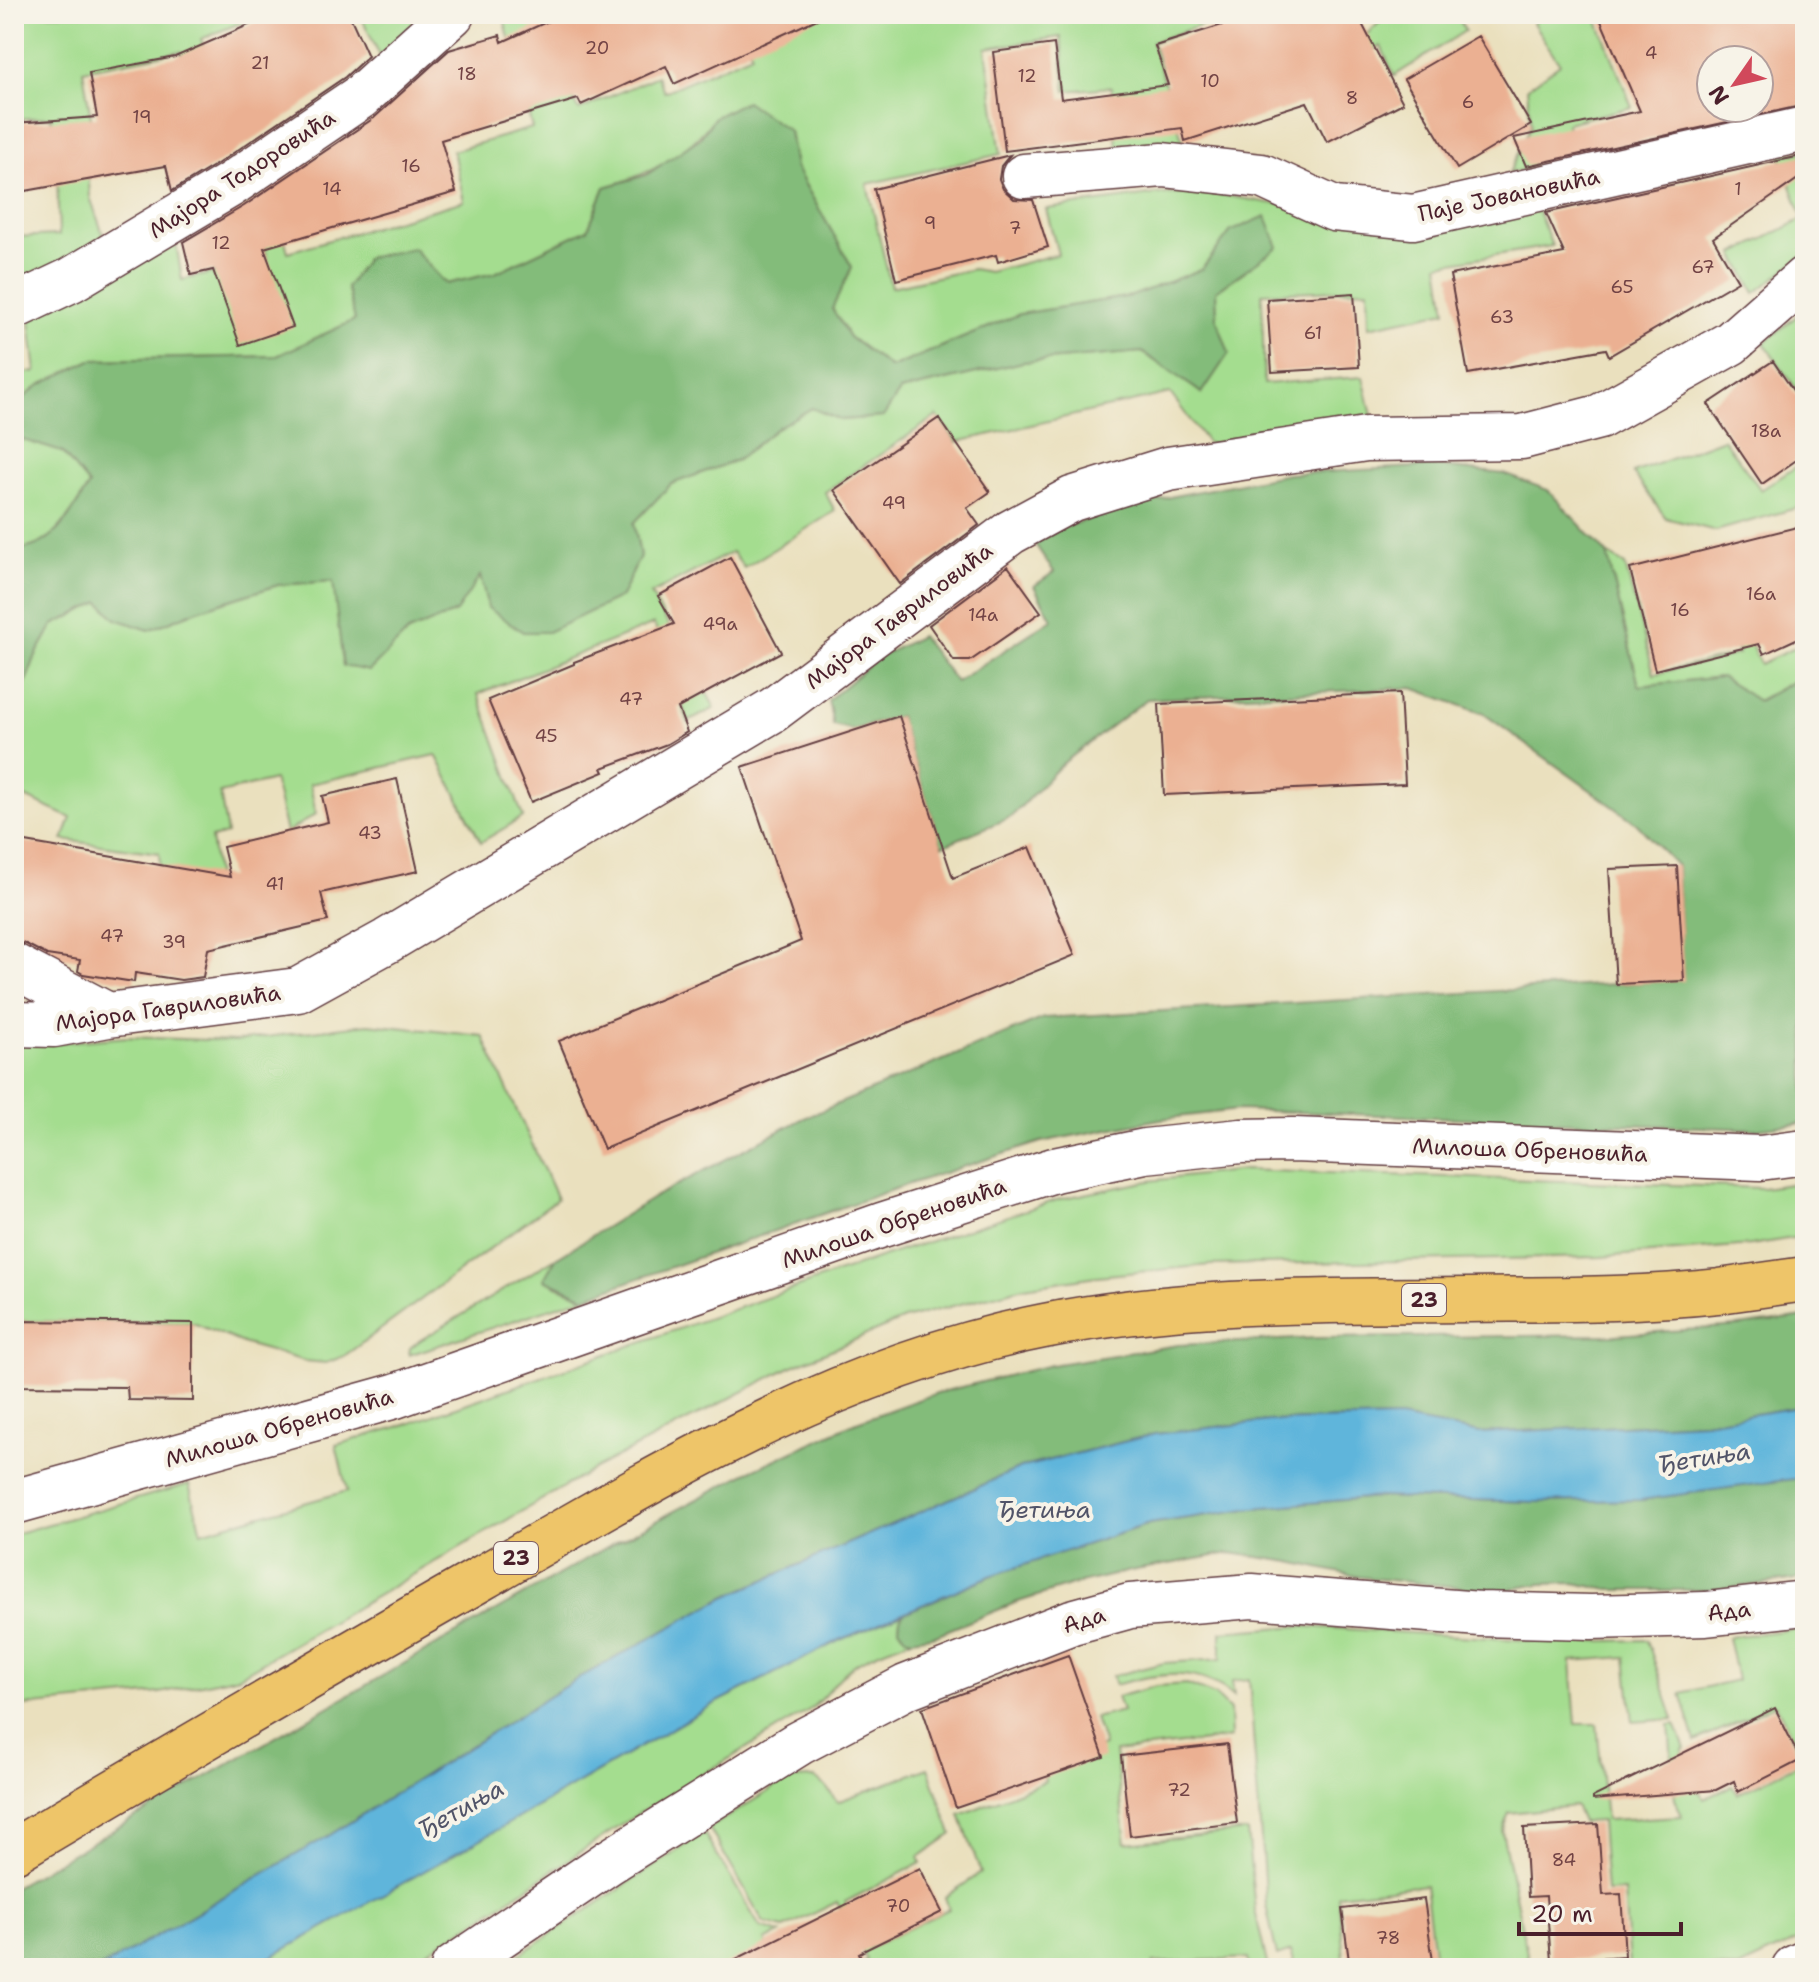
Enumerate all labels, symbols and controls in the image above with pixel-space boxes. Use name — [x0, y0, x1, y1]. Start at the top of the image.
house number: 20 — [585, 36, 609, 60]
house number: 4 — [1645, 41, 1657, 65]
north arrow — [1695, 44, 1775, 124]
house number: 21 — [250, 51, 270, 75]
house number: 18 — [457, 62, 477, 86]
house number: 12 — [1017, 64, 1037, 88]
house number: 10 — [1200, 69, 1220, 93]
text: N — [1702, 80, 1736, 110]
house number: 8 — [1346, 86, 1358, 110]
house number: 6 — [1462, 90, 1474, 114]
street label: Мајора Тодоровића — [143, 103, 341, 245]
house number: 19 — [132, 105, 152, 129]
house number: 16 — [401, 154, 421, 178]
street label: Паје Јовановића — [1416, 162, 1603, 228]
house number: 14 — [322, 177, 342, 201]
house number: 1 — [1734, 177, 1742, 201]
house number: 9 — [924, 211, 936, 235]
house number: 7 — [1009, 216, 1021, 240]
house number: 12 — [211, 231, 231, 255]
house number: 67 — [1691, 255, 1715, 279]
house number: 65 — [1611, 275, 1633, 299]
house number: 63 — [1490, 305, 1514, 329]
house number: 61 — [1304, 321, 1322, 345]
house number: 18a — [1751, 419, 1781, 443]
house number: 49 — [882, 491, 906, 515]
street label: Мајора Гавриловића — [800, 536, 999, 696]
house number: 16a — [1746, 582, 1776, 606]
house number: 16 — [1670, 598, 1690, 622]
house number: 14a — [968, 603, 998, 627]
house number: 49a — [702, 612, 738, 636]
house number: 47 — [619, 687, 643, 711]
house number: 45 — [534, 724, 558, 748]
house number: 43 — [358, 821, 382, 845]
house number: 41 — [265, 872, 285, 896]
house number: 47 — [100, 924, 124, 948]
house number: 39 — [162, 930, 186, 954]
street label: Мајора Гавриловића — [53, 978, 283, 1038]
street label: Милоша Обреновића — [1412, 1131, 1649, 1169]
street label: Милоша Обреновића — [778, 1171, 1010, 1275]
road number: 23 — [1402, 1284, 1446, 1316]
street label: Милоша Обреновића — [162, 1382, 397, 1474]
water label: Ђетиња — [1655, 1435, 1753, 1481]
water label: Ђетиња — [997, 1494, 1091, 1526]
road number: 23 — [494, 1542, 538, 1574]
street label: Ада — [1706, 1594, 1752, 1628]
street label: Ада — [1059, 1600, 1109, 1640]
water label: Ђетиња — [412, 1772, 510, 1846]
house number: 72 — [1167, 1778, 1191, 1802]
house number: 84 — [1552, 1848, 1576, 1872]
scale bar — [1519, 1886, 1681, 1936]
house number: 70 — [886, 1894, 910, 1918]
text: 20 m — [1531, 1898, 1593, 1930]
house number: 78 — [1376, 1926, 1400, 1950]

